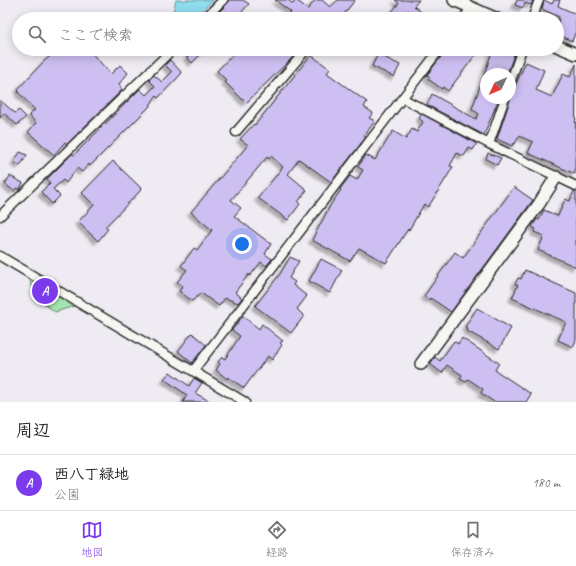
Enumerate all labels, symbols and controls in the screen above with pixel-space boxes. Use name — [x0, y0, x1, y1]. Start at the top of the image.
search box — [12, 12, 564, 56]
icon: search — [26, 23, 48, 45]
text: ここで検索 — [58, 26, 133, 45]
north arrow — [480, 68, 516, 104]
your location — [232, 234, 252, 254]
pin: A — [32, 276, 58, 306]
text: 周辺 — [16, 420, 50, 441]
text: 西八丁緑地 — [54, 465, 129, 484]
text: A — [26, 475, 32, 491]
text: 180 m — [532, 475, 560, 491]
text: 公園 — [54, 487, 80, 503]
tab: 地図 — [81, 519, 103, 559]
tab: 経路 — [266, 519, 288, 559]
tab: 保存済み — [451, 519, 495, 559]

